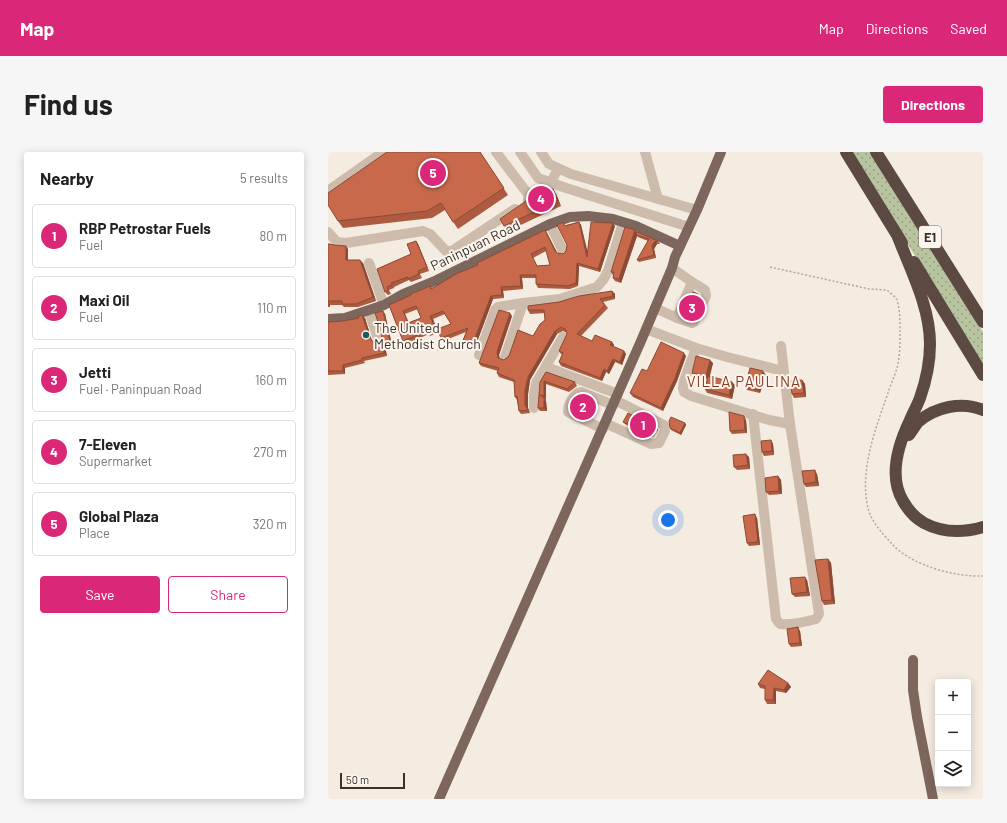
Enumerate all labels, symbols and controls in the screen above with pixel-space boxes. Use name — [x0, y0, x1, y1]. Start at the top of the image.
text: Map — [20, 17, 54, 40]
text: Map — [819, 20, 844, 37]
text: Directions — [866, 20, 928, 37]
text: Saved — [950, 20, 987, 37]
button: Directions — [883, 86, 983, 123]
text: Find us — [24, 87, 113, 121]
pin: 5 — [420, 158, 446, 188]
text: Nearby — [40, 168, 94, 188]
text: 5 results — [240, 170, 288, 186]
pin: 4 — [528, 184, 554, 214]
street label: Paninpuan Road — [427, 216, 523, 274]
text: RBP Petrostar Fuels — [79, 219, 211, 237]
road number: E1 — [919, 226, 941, 248]
text: 1 — [52, 228, 56, 244]
text: 80 m — [260, 228, 287, 244]
text: Fuel — [79, 237, 103, 253]
text: Maxi Oil — [79, 291, 129, 309]
pin: 3 — [679, 293, 705, 323]
text: 2 — [50, 300, 58, 316]
text: 110 m — [257, 300, 287, 316]
text: Fuel — [79, 309, 103, 325]
place label: The United Methodist Church — [374, 319, 481, 352]
marker: The United Methodist Church — [361, 330, 371, 340]
text: Jetti — [79, 363, 111, 381]
text: 3 — [50, 372, 58, 388]
text: 160 m — [255, 372, 287, 388]
district label: VILLA PAULINA — [687, 372, 801, 390]
text: Fuel · Paninpuan Road — [79, 381, 202, 397]
pin: 2 — [570, 392, 596, 422]
pin: 1 — [630, 410, 656, 440]
text: 7-Eleven — [79, 435, 136, 453]
text: 4 — [50, 444, 58, 460]
text: 270 m — [253, 444, 287, 460]
text: Supermarket — [79, 453, 152, 469]
text: Global Plaza — [79, 507, 159, 525]
your location — [658, 510, 678, 530]
text: 5 — [50, 516, 58, 532]
text: 320 m — [253, 516, 287, 532]
text: Place — [79, 525, 110, 541]
button: Save — [40, 576, 160, 613]
button: Share — [168, 576, 288, 613]
map controls — [935, 679, 971, 787]
button: + — [935, 679, 971, 715]
button: − — [935, 715, 971, 751]
button: layers — [935, 751, 971, 787]
scale bar — [340, 771, 405, 790]
text: 50 m — [346, 773, 369, 786]

